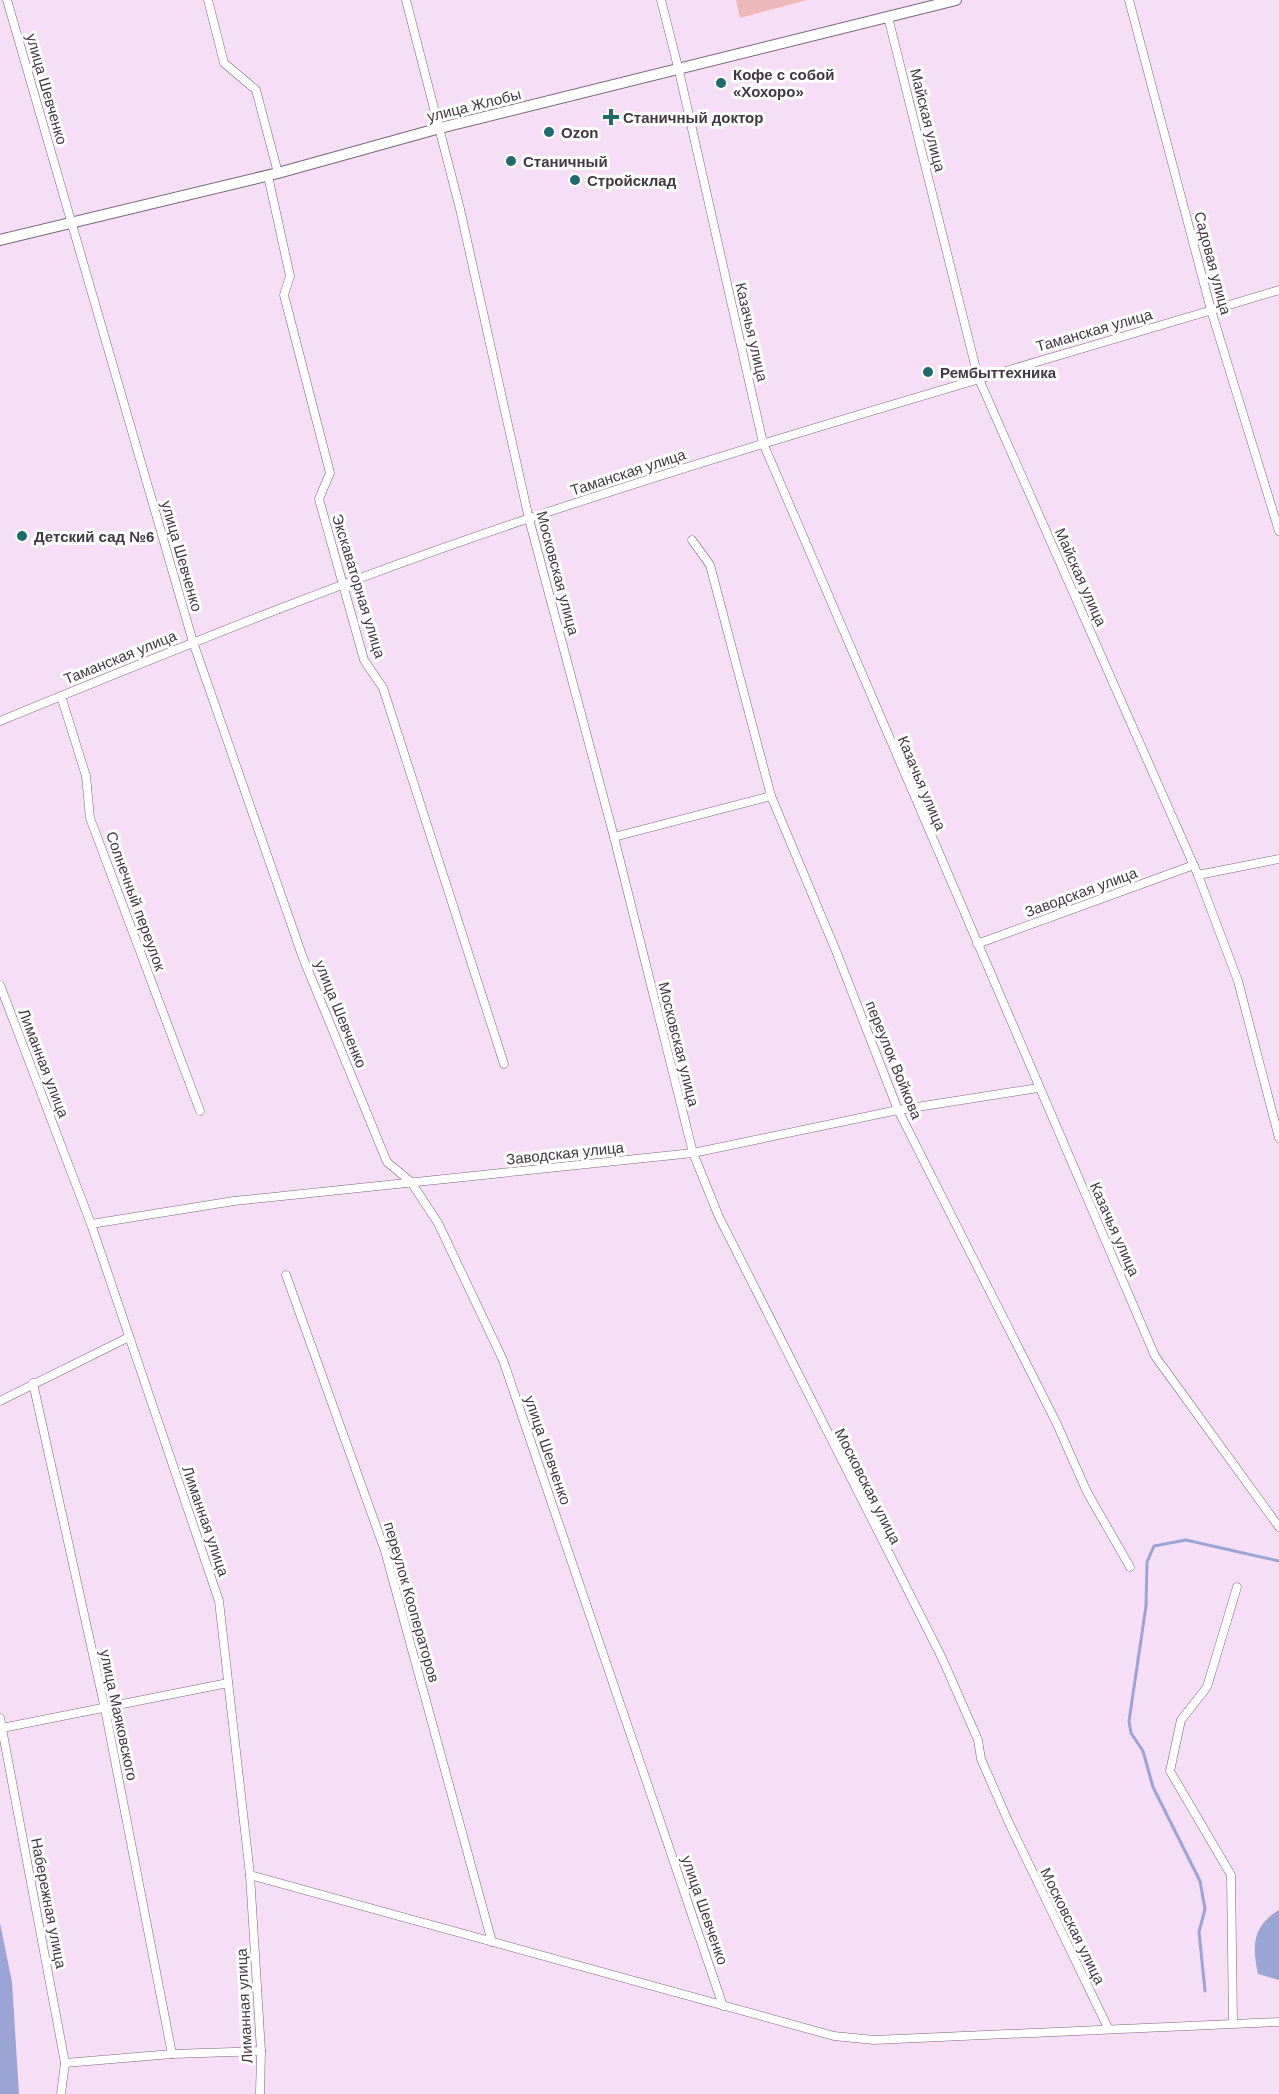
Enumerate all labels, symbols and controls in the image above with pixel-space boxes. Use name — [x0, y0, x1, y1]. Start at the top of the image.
street label: улица Шевченко — [23, 32, 71, 146]
place label: Кофе с собой «Хохоро» — [733, 66, 834, 100]
street label: Майская улица — [907, 67, 949, 174]
marker: Кофе с собой «Хохоро» — [714, 76, 728, 90]
street label: улица Жлобы — [425, 85, 523, 125]
place label: Станичный доктор — [623, 109, 763, 126]
marker: Станичный доктор — [604, 110, 618, 124]
place label: Ozon — [561, 124, 599, 141]
marker: Ozon — [542, 125, 556, 139]
place label: Станичный — [523, 153, 608, 170]
marker: Станичный — [504, 154, 518, 168]
place label: Стройсклад — [587, 172, 677, 189]
marker: Стройсклад — [568, 173, 582, 187]
street label: Садовая улица — [1191, 210, 1235, 317]
street label: Казачья улица — [732, 281, 772, 384]
street label: Таманская улица — [1034, 305, 1155, 355]
place label: Рембыттехника — [940, 364, 1057, 381]
marker: Рембыттехника — [921, 365, 935, 379]
street label: Таманская улица — [568, 445, 688, 499]
street label: улица Шевченко — [158, 499, 206, 613]
street label: Московская улица — [533, 509, 583, 637]
street label: Экскаваторная улица — [329, 512, 389, 661]
street label: Майская улица — [1052, 525, 1111, 629]
place label: Детский сад №6 — [34, 528, 154, 545]
marker: Детский сад №6 — [15, 529, 29, 543]
street label: Таманская улица — [61, 626, 179, 687]
street label: Казачья улица — [894, 733, 950, 833]
street label: Солнечный переулок — [103, 829, 169, 973]
street label: Заводская улица — [1023, 864, 1140, 920]
street label: улица Шевченко — [312, 958, 370, 1070]
street label: Московская улица — [655, 980, 703, 1109]
street label: переулок Войкова — [863, 998, 926, 1122]
street label: Лиманная улица — [15, 1006, 73, 1120]
street label: Заводская улица — [505, 1138, 625, 1168]
street label: Казачья улица — [1087, 1179, 1144, 1279]
street label: улица Шевченко — [521, 1393, 575, 1507]
street label: Московская улица — [831, 1425, 905, 1547]
street label: Лиманная улица — [179, 1464, 233, 1579]
street label: переулок Кооператоров — [381, 1520, 443, 1684]
street label: улица Маяковского — [97, 1648, 141, 1782]
street label: Набережная улица — [28, 1836, 70, 1970]
street label: улица Шевченко — [678, 1853, 732, 1967]
street label: Московская улица — [1037, 1865, 1109, 1988]
street label: Лиманная улица — [232, 1947, 256, 2064]

